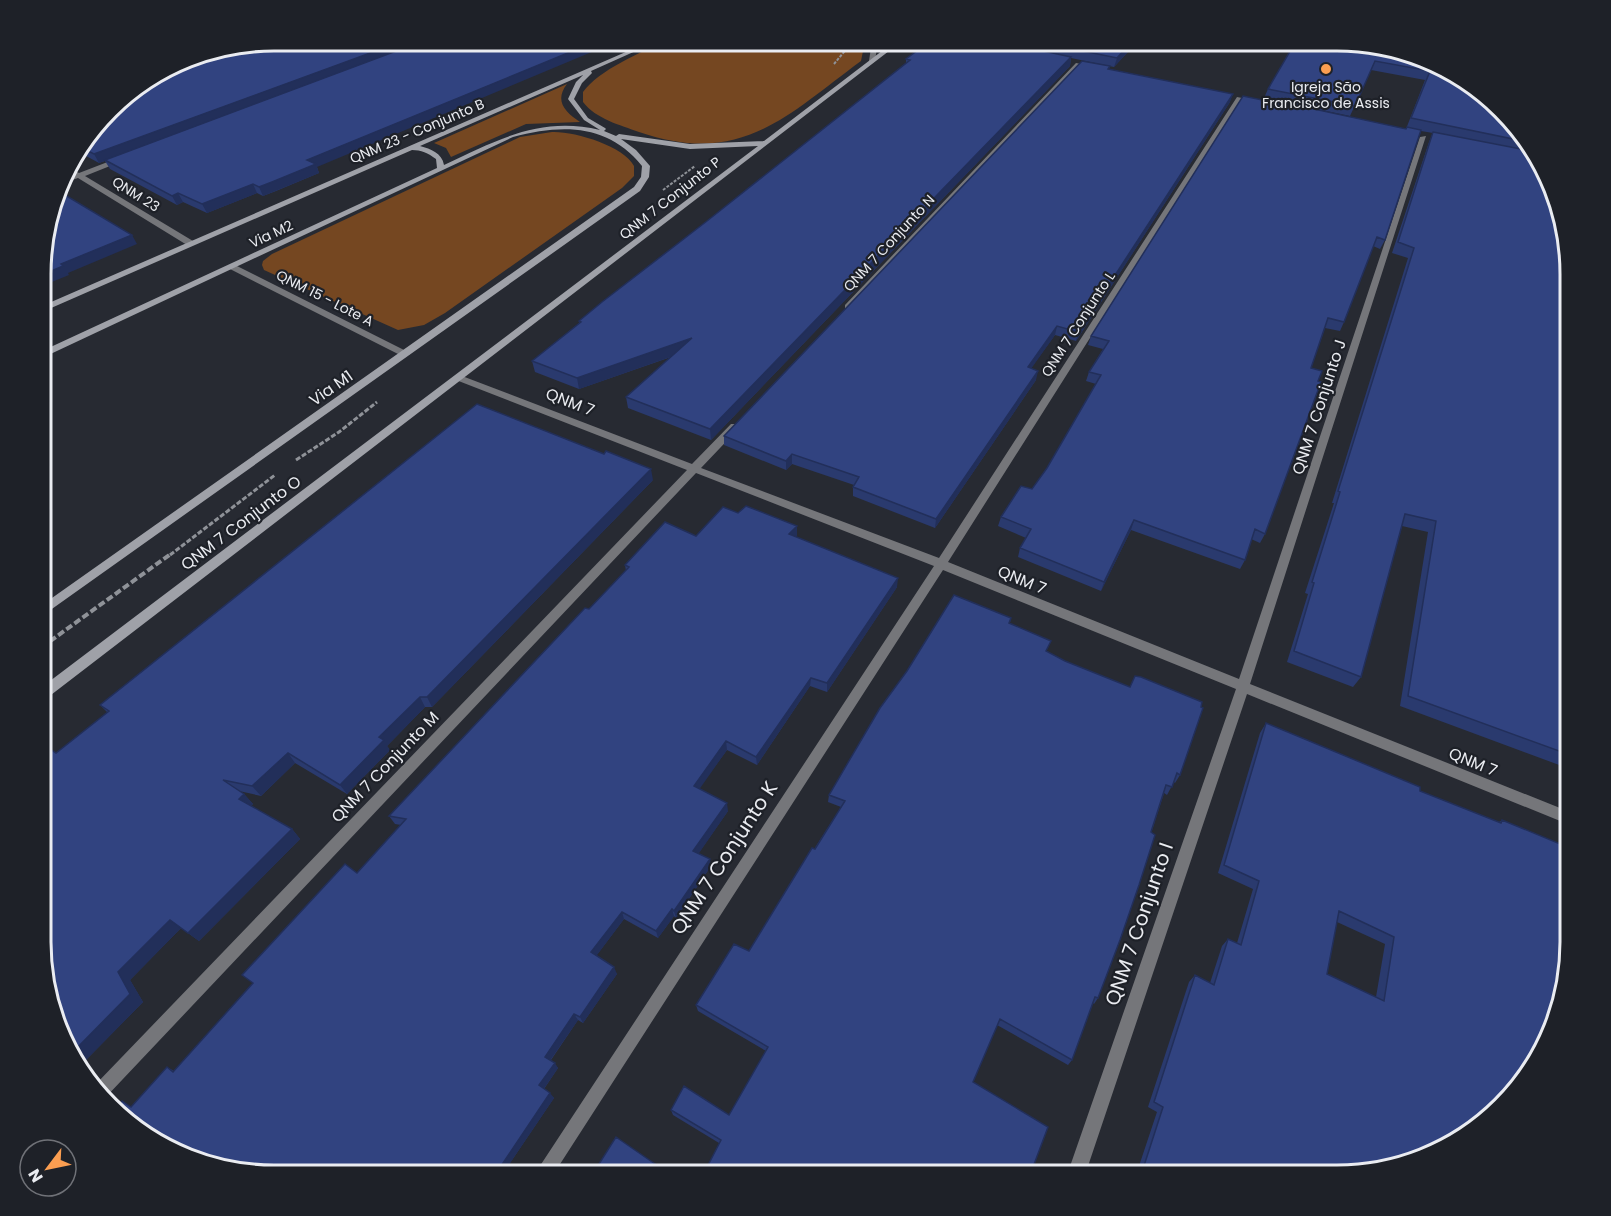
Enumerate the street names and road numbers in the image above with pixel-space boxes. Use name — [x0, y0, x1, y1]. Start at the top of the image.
street label: QNM 23 - Conjunto B — [347, 94, 487, 168]
street label: QNM 7 Conjunto P — [615, 152, 725, 244]
street label: QNM 23 — [108, 171, 164, 217]
street label: QNM 7 Conjunto N — [839, 190, 939, 296]
street label: Via M2 — [246, 215, 296, 253]
street label: QNM 15 - Lote A — [273, 265, 377, 331]
street label: QNM 7 Conjunto L — [1036, 267, 1120, 381]
street label: QNM 7 Conjunto J — [1286, 336, 1352, 478]
street label: Via M1 — [304, 365, 358, 411]
street label: QNM 7 — [542, 382, 598, 422]
street label: QNM 7 Conjunto O — [176, 470, 306, 576]
street label: QNM 7 — [994, 560, 1050, 600]
street label: QNM 7 Conjunto M — [326, 706, 444, 828]
street label: QNM 7 — [1445, 742, 1501, 782]
street label: QNM 7 Conjunto K — [664, 776, 784, 940]
street label: QNM 7 Conjunto I — [1098, 839, 1180, 1009]

